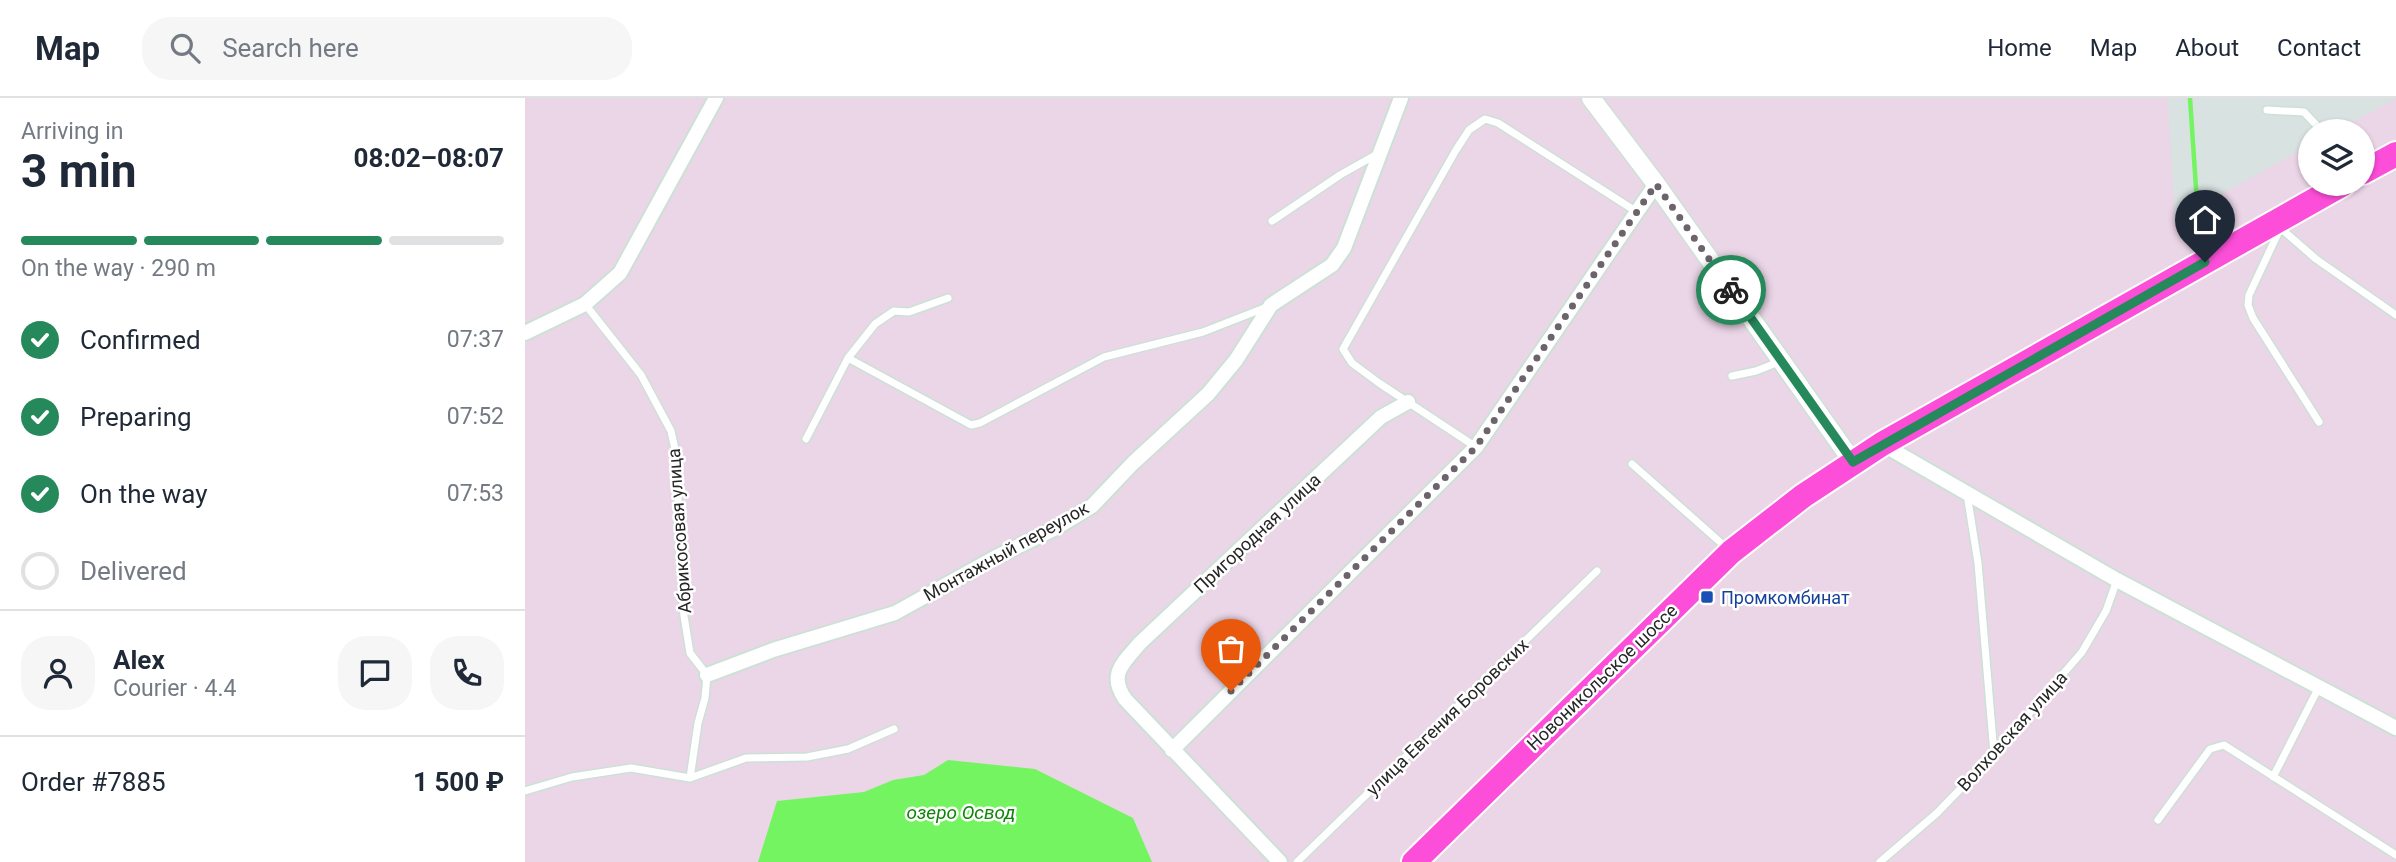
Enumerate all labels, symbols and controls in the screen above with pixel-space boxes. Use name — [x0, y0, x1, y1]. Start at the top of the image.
search box — [142, 17, 632, 80]
text: Map — [35, 29, 100, 68]
icon: search — [166, 29, 204, 67]
text: Search here — [222, 33, 359, 63]
text: Home — [1987, 34, 2052, 62]
text: Map — [2090, 34, 2137, 62]
text: About — [2175, 34, 2239, 62]
text: Contact — [2277, 34, 2361, 62]
text: Arriving in — [21, 118, 124, 145]
map controls — [2298, 119, 2375, 196]
button: layers — [2298, 119, 2375, 196]
text: 08:02–08:07 — [354, 143, 504, 173]
text: 3 min — [21, 144, 137, 198]
pin — [2175, 190, 2235, 262]
icon: home — [2186, 201, 2224, 239]
text: On the way · 290 m — [21, 255, 216, 282]
courier — [1696, 255, 1766, 325]
icon: bike — [1712, 271, 1750, 309]
icon: check — [21, 321, 59, 359]
text: Confirmed — [80, 325, 201, 355]
text: 07:37 — [447, 326, 504, 353]
icon: check — [21, 398, 59, 436]
text: Preparing — [80, 402, 192, 432]
text: 07:52 — [447, 403, 504, 430]
street label: Абрикосовая улица — [663, 448, 695, 614]
street label: Пригородная улица — [1189, 469, 1325, 597]
icon: check — [21, 475, 59, 513]
text: On the way — [80, 479, 208, 509]
text: 07:53 — [447, 480, 504, 507]
street label: Монтажный переулок — [920, 497, 1093, 605]
text: Delivered — [80, 556, 187, 586]
place label: Промкомбинат — [1721, 587, 1850, 608]
marker: Промкомбинат — [1699, 589, 1715, 605]
street label: Новоникольское шоссе — [1523, 600, 1681, 754]
pin — [1201, 619, 1261, 691]
icon: bag — [1212, 630, 1250, 668]
street label: улица Евгения Боровских — [1362, 634, 1532, 800]
button: person — [21, 636, 95, 710]
button: chat — [338, 636, 412, 710]
button: phone — [430, 636, 504, 710]
text: Alex — [113, 645, 165, 675]
street label: Волховская улица — [1953, 667, 2071, 795]
text: Courier · 4.4 — [113, 675, 236, 702]
text: Order #7885 — [21, 767, 166, 797]
text: 1 500 ₽ — [413, 767, 504, 797]
water label: озеро Освод — [906, 801, 1016, 824]

